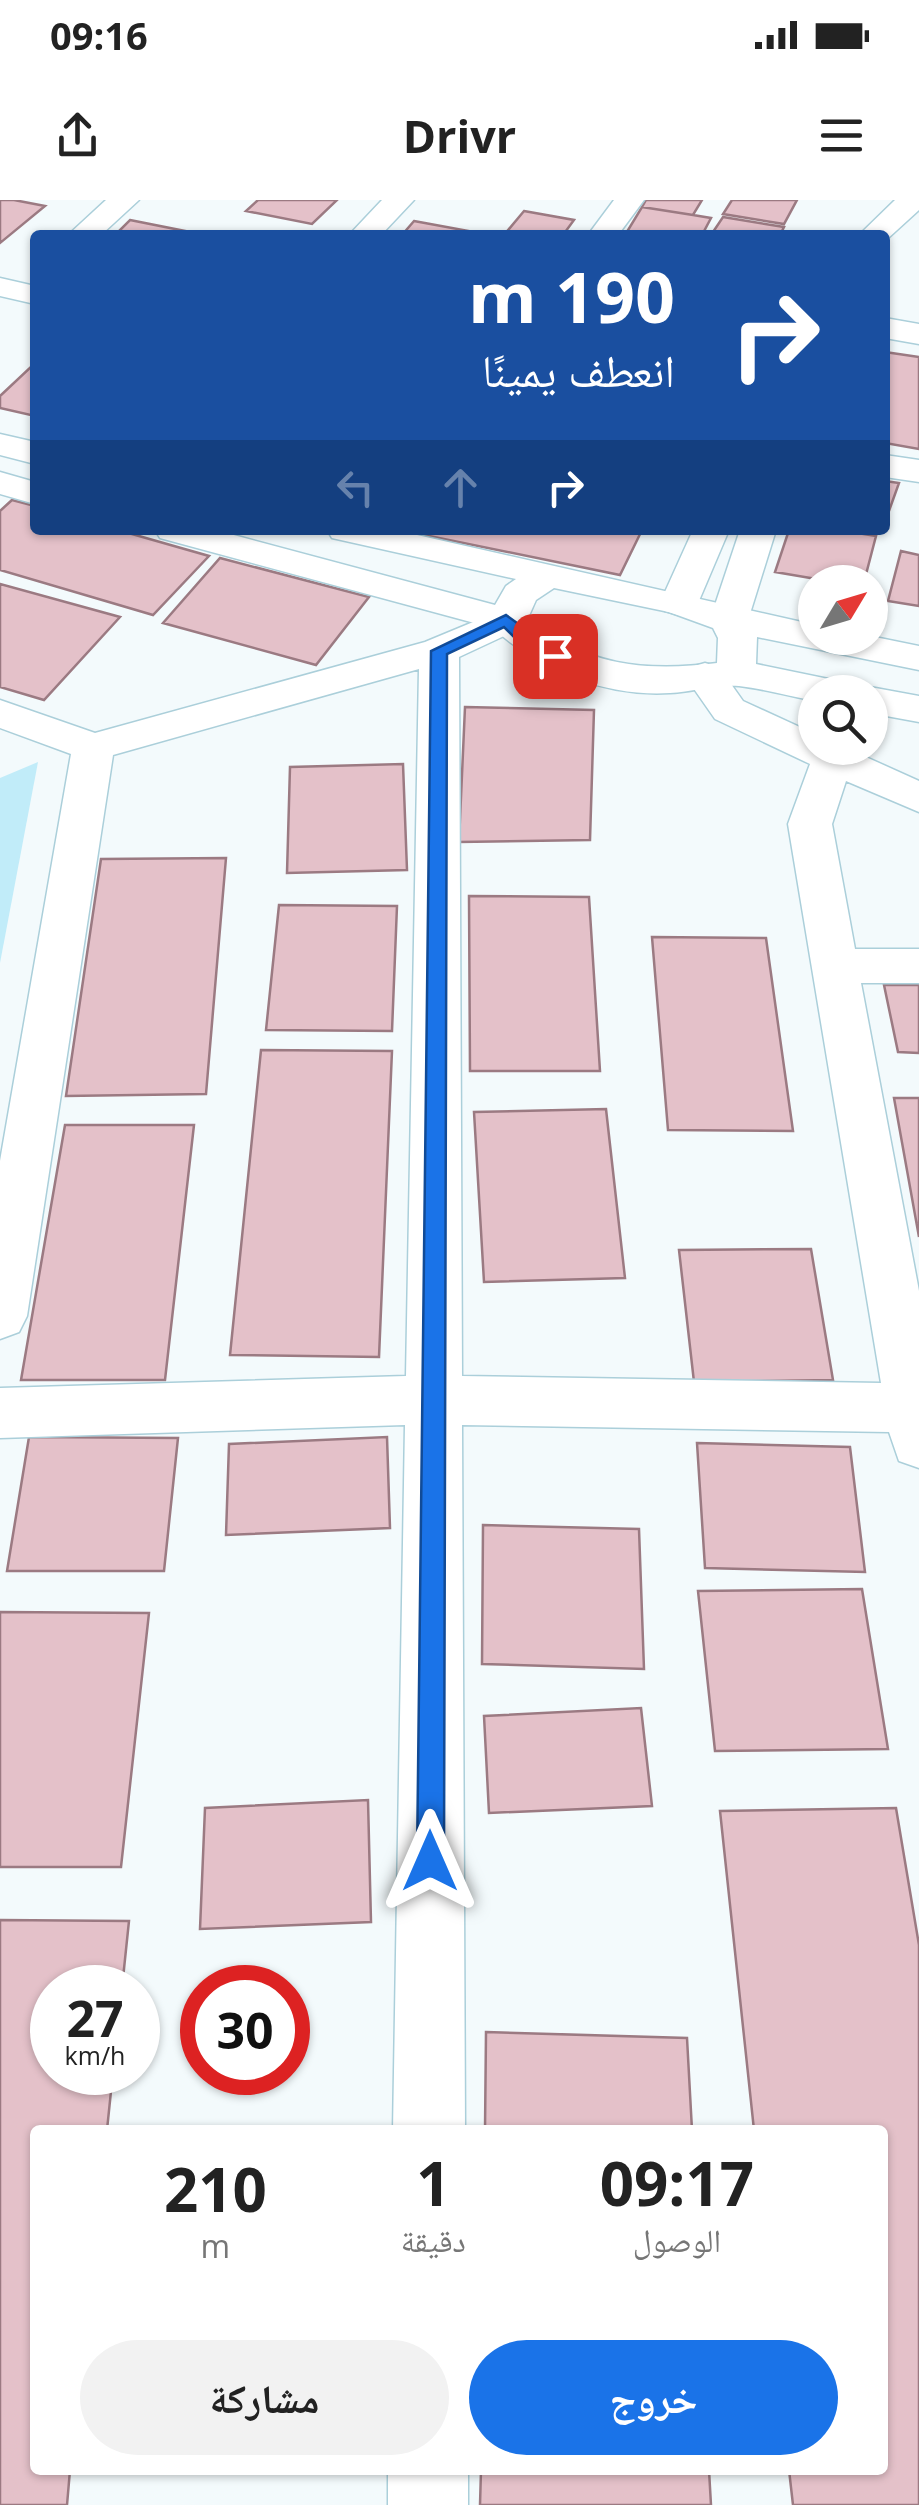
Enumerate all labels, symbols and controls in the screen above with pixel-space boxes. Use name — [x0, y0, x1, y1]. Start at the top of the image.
text: 09:16 — [50, 9, 148, 61]
text: Drivr — [403, 105, 516, 166]
icon: share — [50, 108, 105, 163]
icon: menu — [814, 108, 869, 163]
text: 190 m — [468, 248, 675, 344]
icon: right — [710, 270, 840, 400]
text: انعطف يمينًا — [482, 339, 675, 400]
icon: left — [328, 460, 383, 515]
icon: ahead — [433, 460, 488, 515]
icon: right — [538, 460, 593, 515]
north arrow — [798, 565, 888, 655]
map controls — [798, 565, 888, 765]
pin — [513, 614, 598, 699]
icon: arrive — [528, 629, 583, 684]
button: search — [798, 675, 888, 765]
position arrow — [378, 1809, 482, 1913]
speed limit sign: 30 — [180, 1965, 310, 2095]
text: 27 — [66, 1984, 124, 2052]
text: km/h — [65, 2038, 125, 2072]
text: 1 — [416, 2142, 450, 2224]
text: 09:17 — [600, 2142, 754, 2224]
text: 210 — [164, 2148, 267, 2230]
text: دقيقة — [401, 2218, 466, 2261]
text: الوصول — [633, 2218, 721, 2261]
text: m — [201, 2224, 230, 2267]
button: مشاركة — [80, 2340, 449, 2455]
button: خروج — [469, 2340, 838, 2455]

